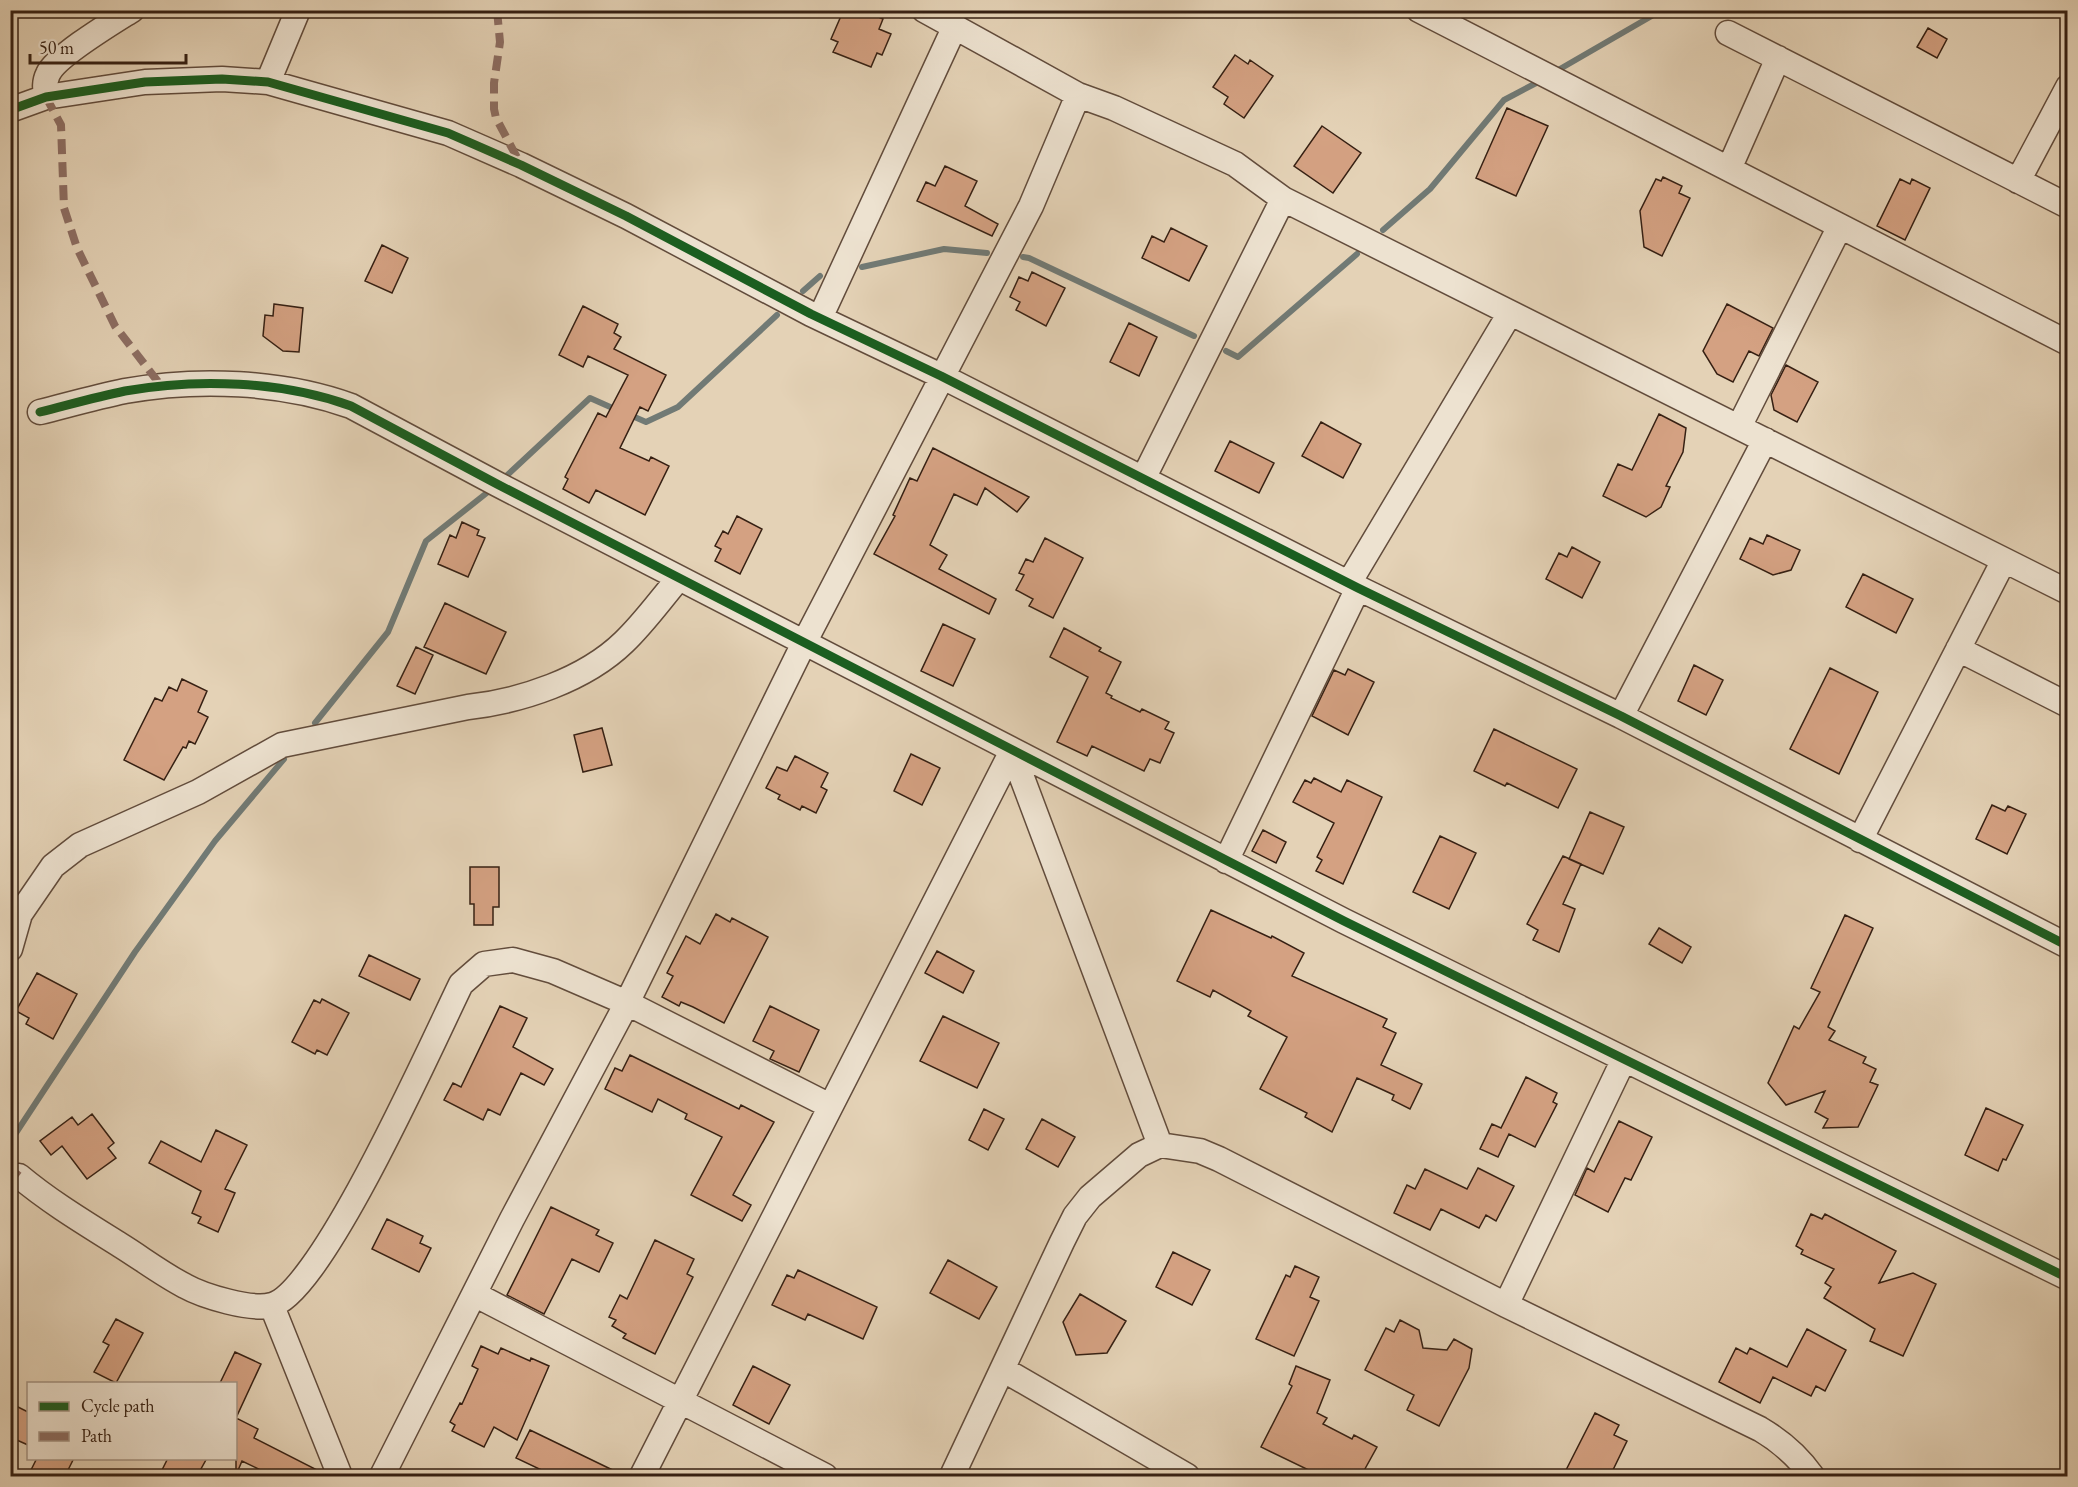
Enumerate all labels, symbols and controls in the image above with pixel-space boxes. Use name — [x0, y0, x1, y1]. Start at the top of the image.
scale bar — [30, 27, 186, 65]
text: 50 m — [39, 36, 74, 59]
legend — [27, 1382, 237, 1460]
text: Cycle path — [81, 1394, 155, 1417]
text: Path — [81, 1424, 112, 1447]

